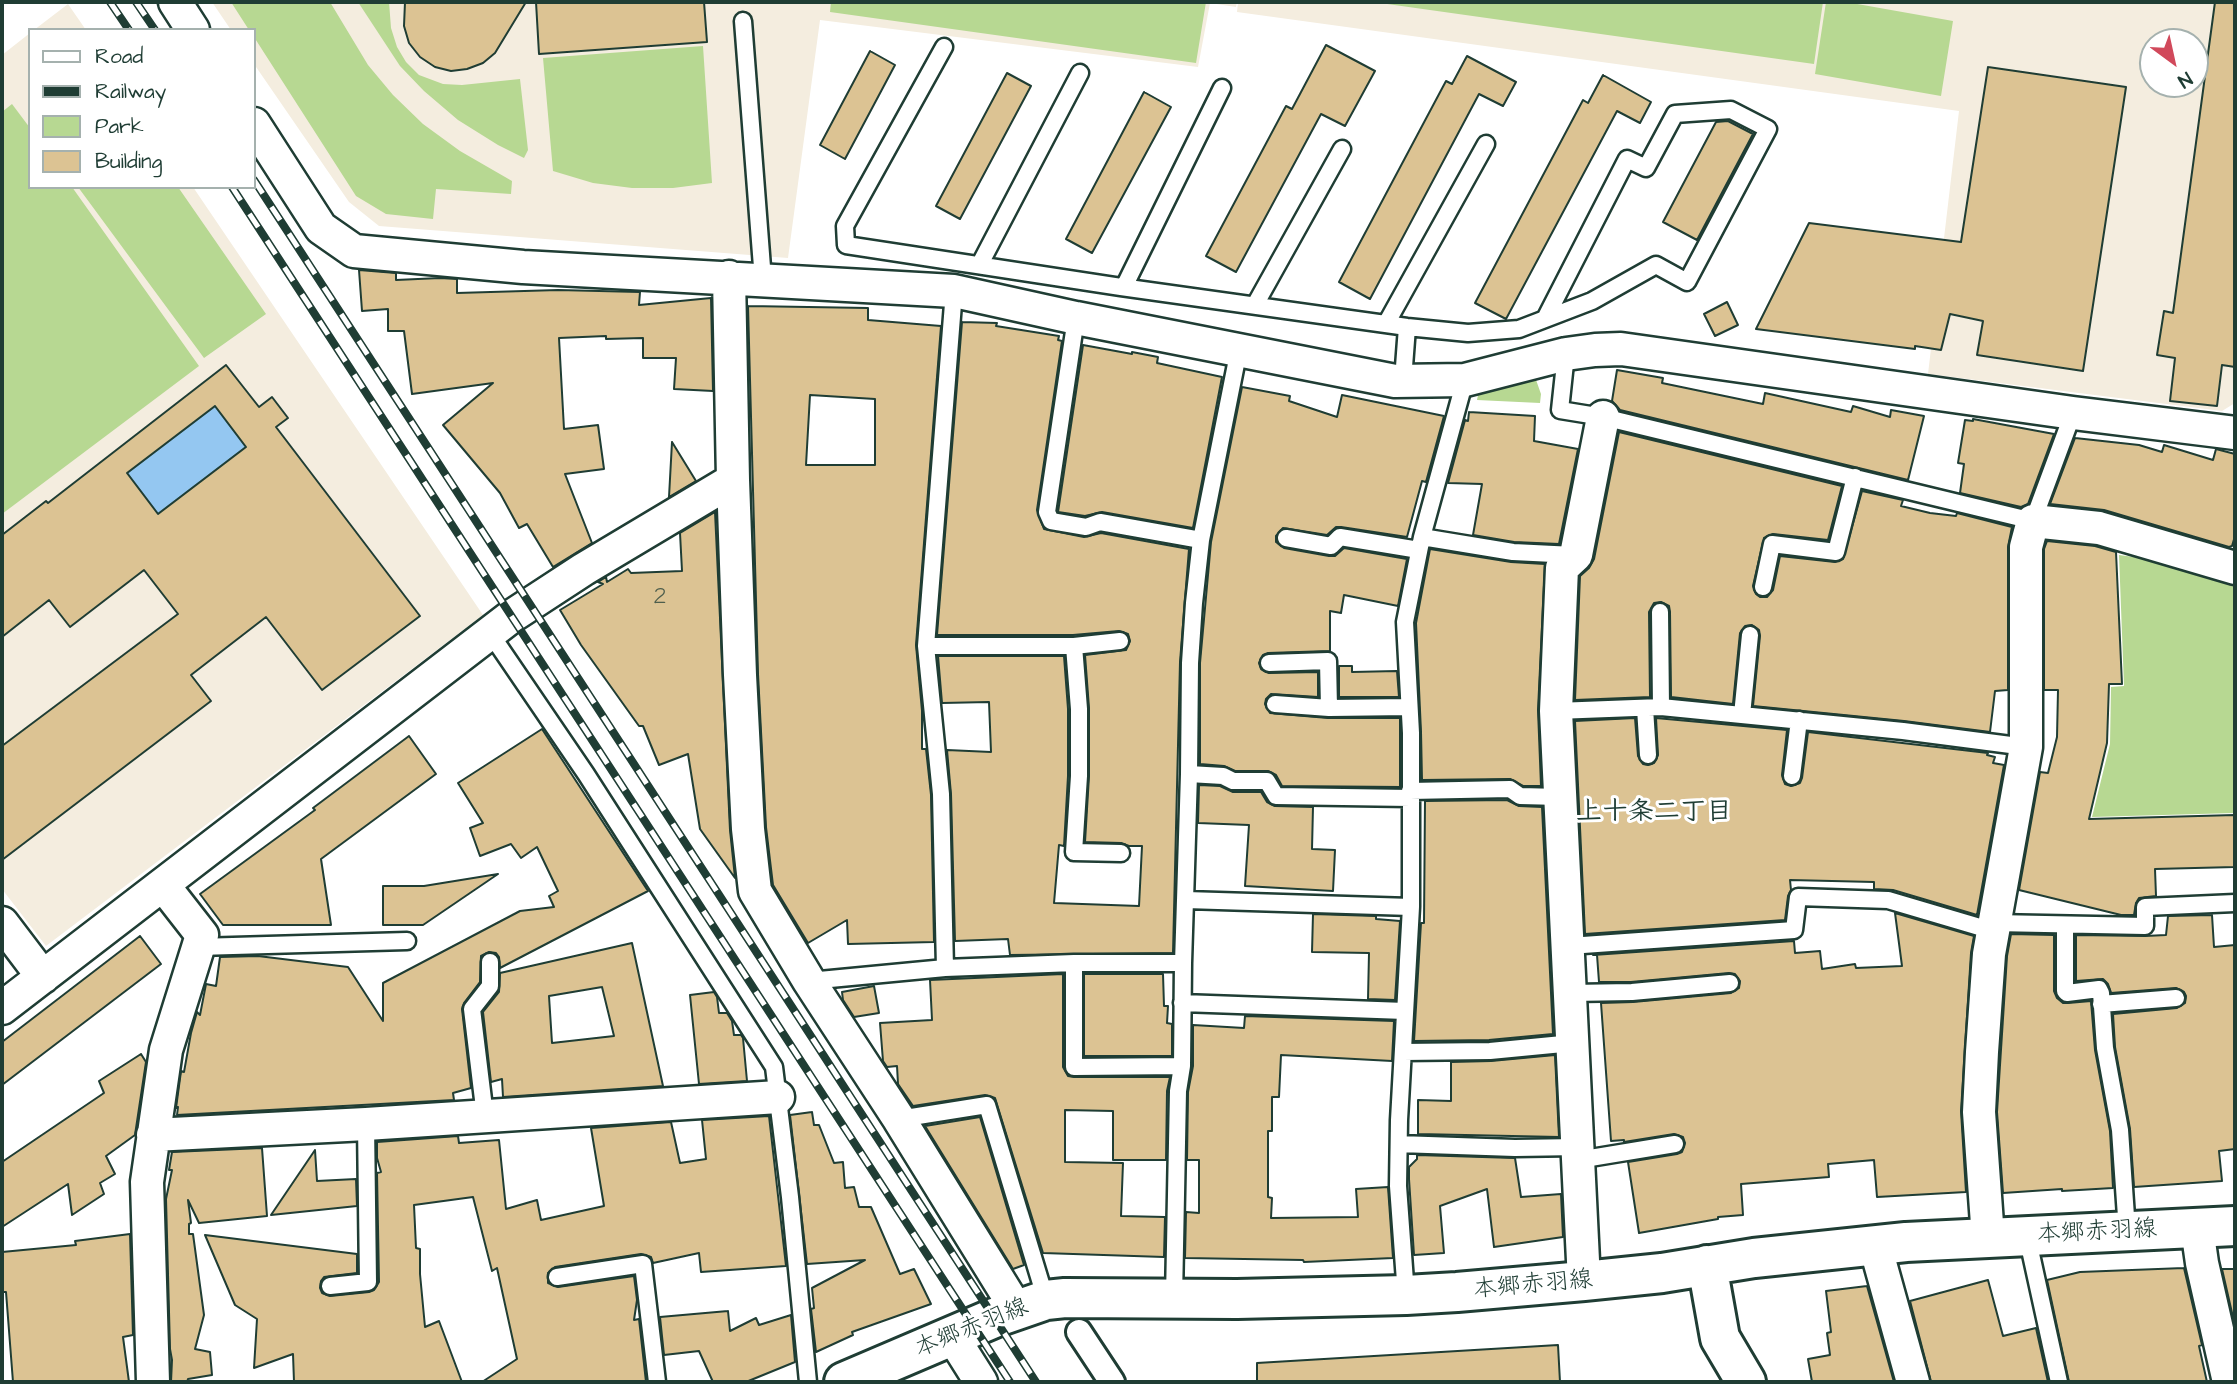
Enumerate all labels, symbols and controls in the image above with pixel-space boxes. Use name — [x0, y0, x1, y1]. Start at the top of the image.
legend — [28, 28, 256, 189]
north arrow — [2139, 28, 2209, 98]
text: Road — [95, 42, 143, 71]
text: N — [2172, 65, 2197, 94]
text: Railway — [95, 77, 166, 106]
text: Park — [95, 112, 144, 141]
text: Building — [95, 147, 162, 176]
house number: ２ — [650, 586, 670, 612]
district label: 上十条二丁目 — [1576, 798, 1732, 830]
street label: 本郷赤羽線 — [2036, 1215, 2158, 1251]
street label: 本郷赤羽線 — [1472, 1266, 1594, 1306]
street label: 本郷赤羽線 — [911, 1293, 1033, 1365]

